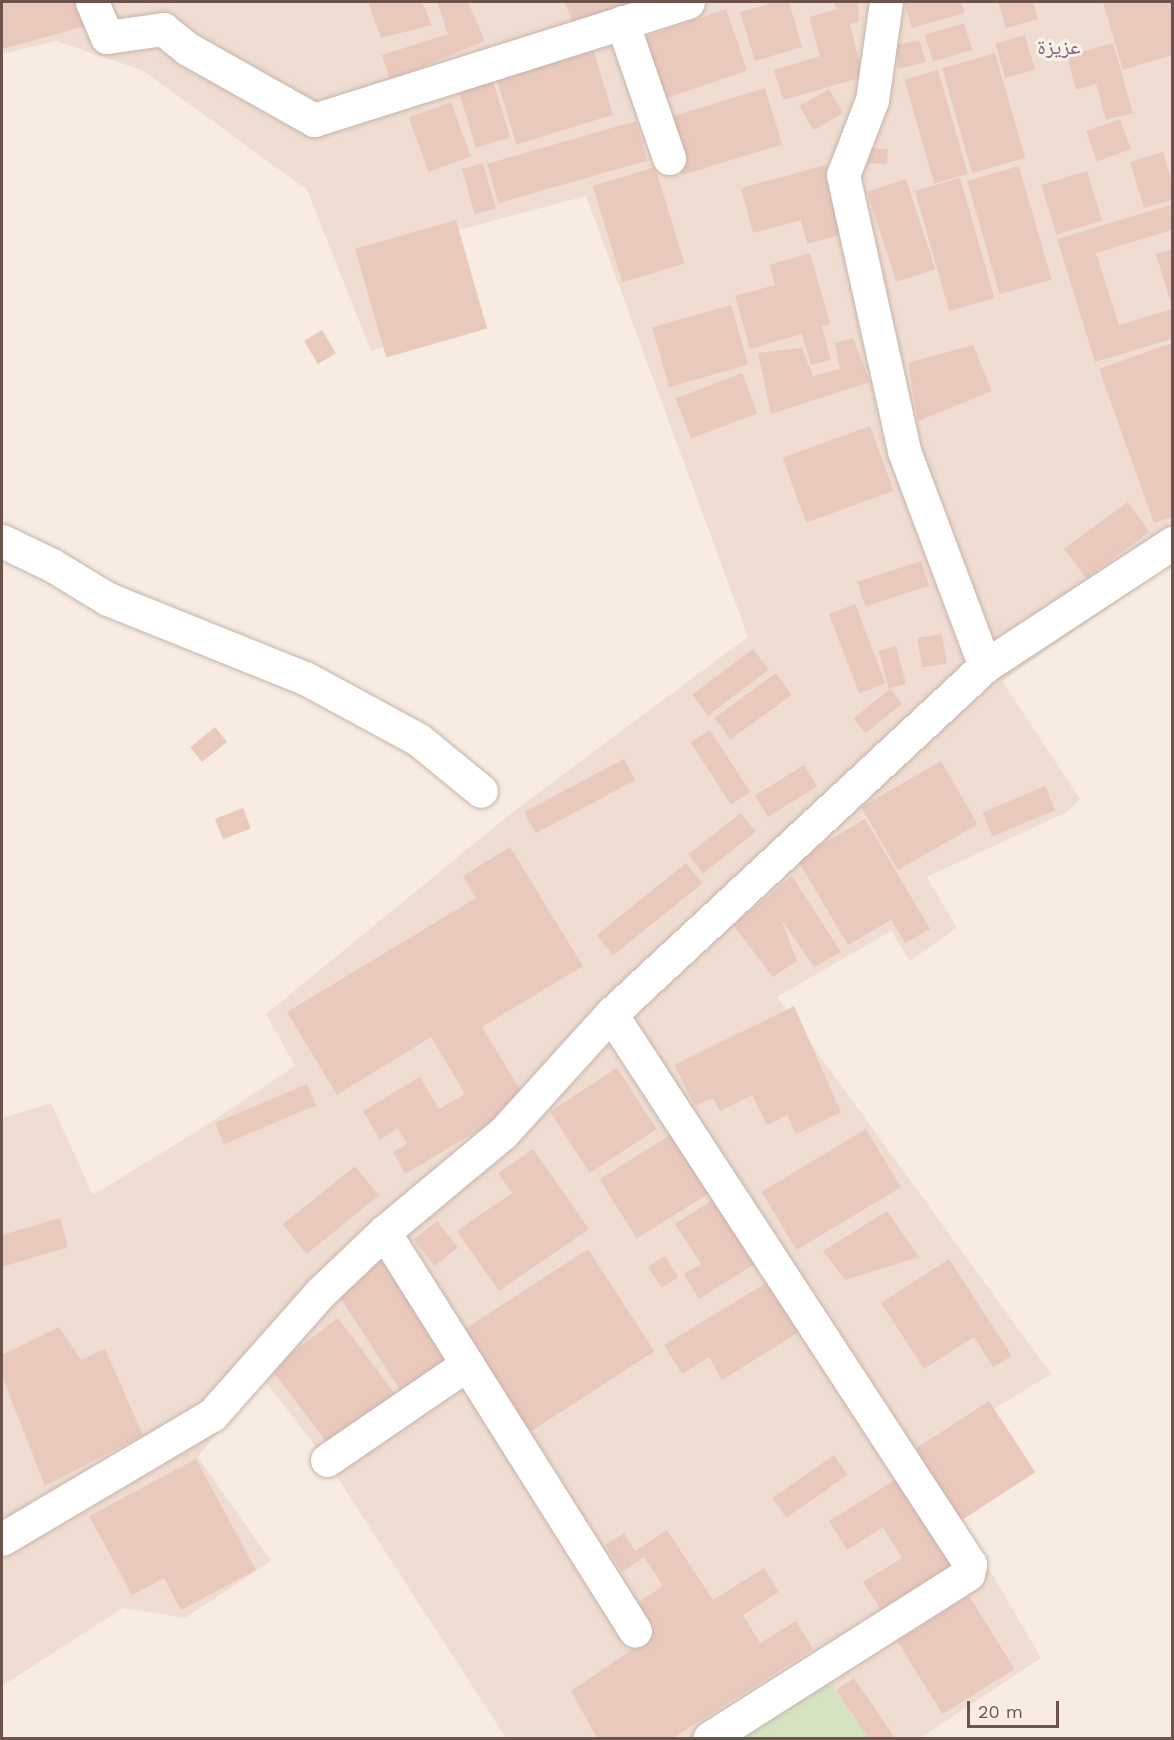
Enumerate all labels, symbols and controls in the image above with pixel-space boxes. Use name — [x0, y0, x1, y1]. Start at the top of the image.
district label: عزيزة — [1037, 34, 1081, 60]
scale bar — [970, 1689, 1062, 1727]
text: 20 m — [978, 1701, 1023, 1722]

